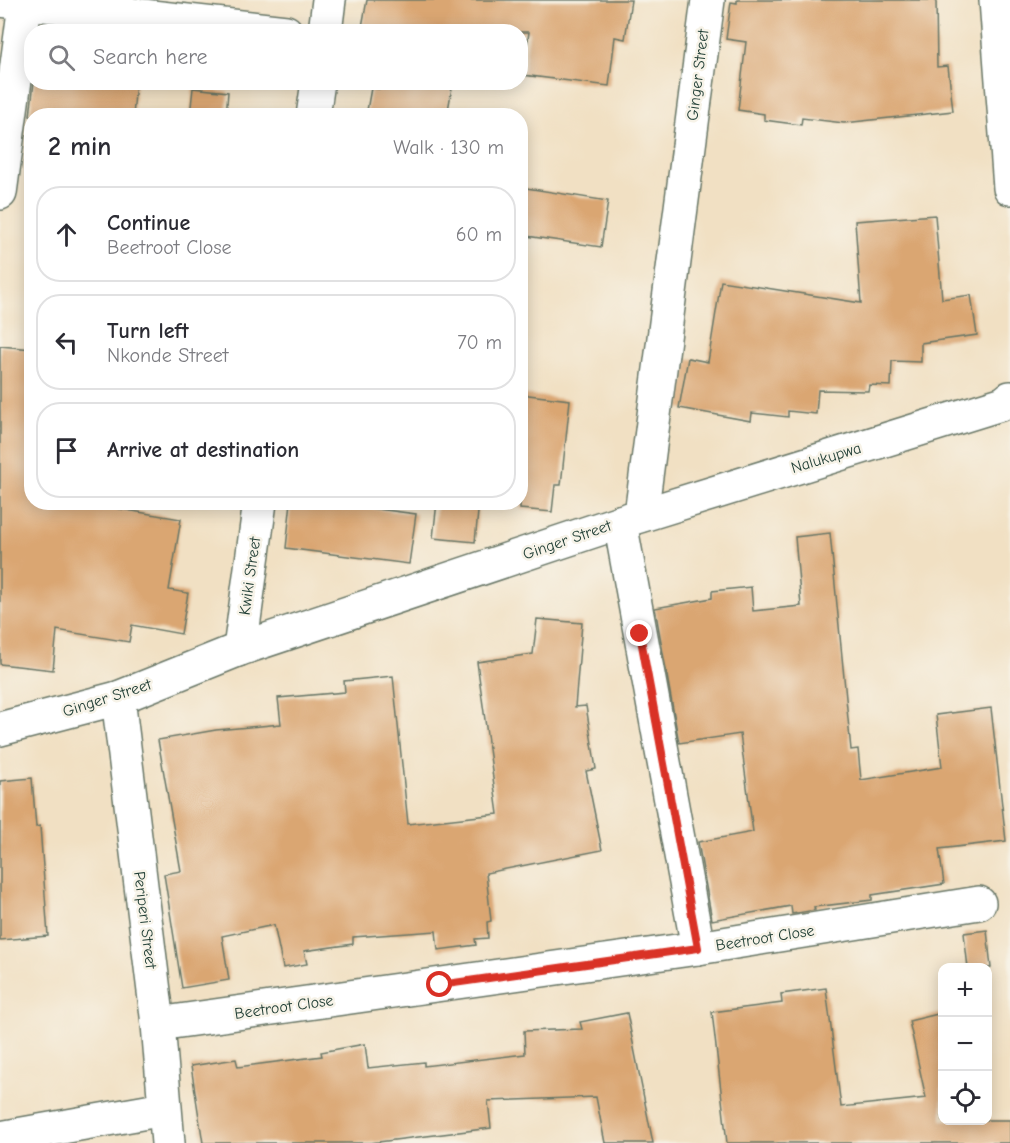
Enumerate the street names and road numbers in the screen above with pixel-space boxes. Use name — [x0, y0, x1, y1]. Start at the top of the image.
street label: Ginger Street — [683, 28, 713, 122]
street label: Nalukupwa — [789, 439, 863, 477]
street label: Ginger Street — [520, 516, 614, 564]
street label: Kwiki Street — [236, 535, 264, 616]
street label: Ginger Street — [60, 675, 154, 721]
street label: Periperi Street — [130, 870, 160, 970]
street label: Beetroot Close — [714, 921, 816, 955]
street label: Beetroot Close — [233, 991, 335, 1023]

